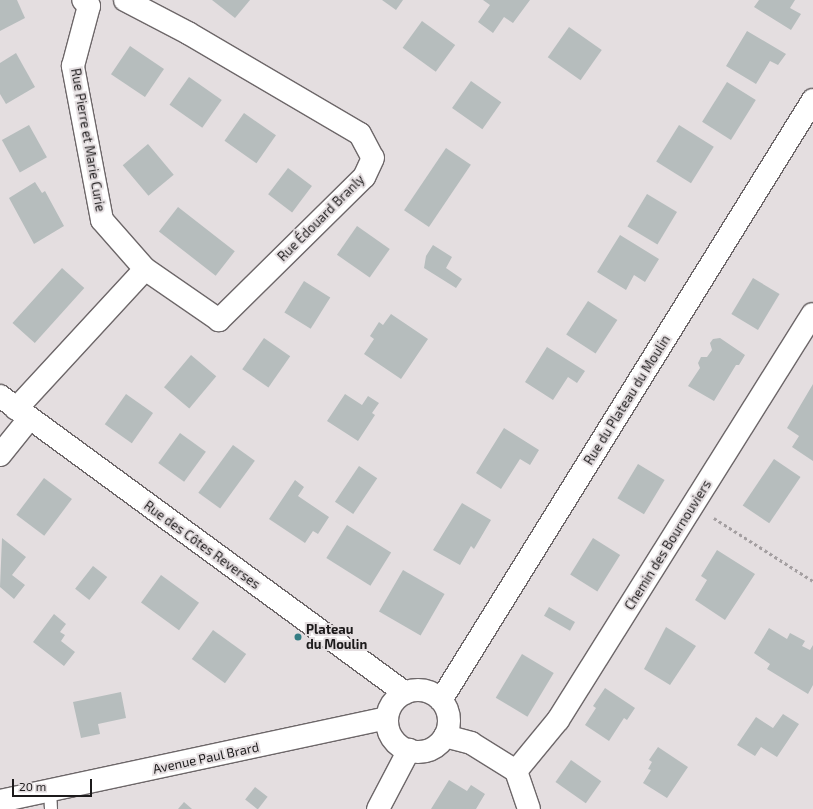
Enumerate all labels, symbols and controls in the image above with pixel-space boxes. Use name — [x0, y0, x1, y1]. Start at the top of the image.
street label: Rue Pierre et Marie Curie — [68, 67, 108, 213]
street label: Rue Édouard Branly — [275, 172, 367, 264]
street label: Rue du Plateau du Moulin — [581, 332, 673, 468]
street label: Chemin des Bournouviers — [622, 477, 714, 613]
street label: Rue des Côtes Reverses — [141, 498, 263, 592]
place label: Plateau du Moulin — [306, 622, 367, 653]
marker: Plateau du Moulin — [293, 632, 303, 642]
street label: Avenue Paul Brard — [151, 739, 261, 777]
scale bar — [14, 771, 94, 797]
text: 20 m — [19, 779, 46, 793]

